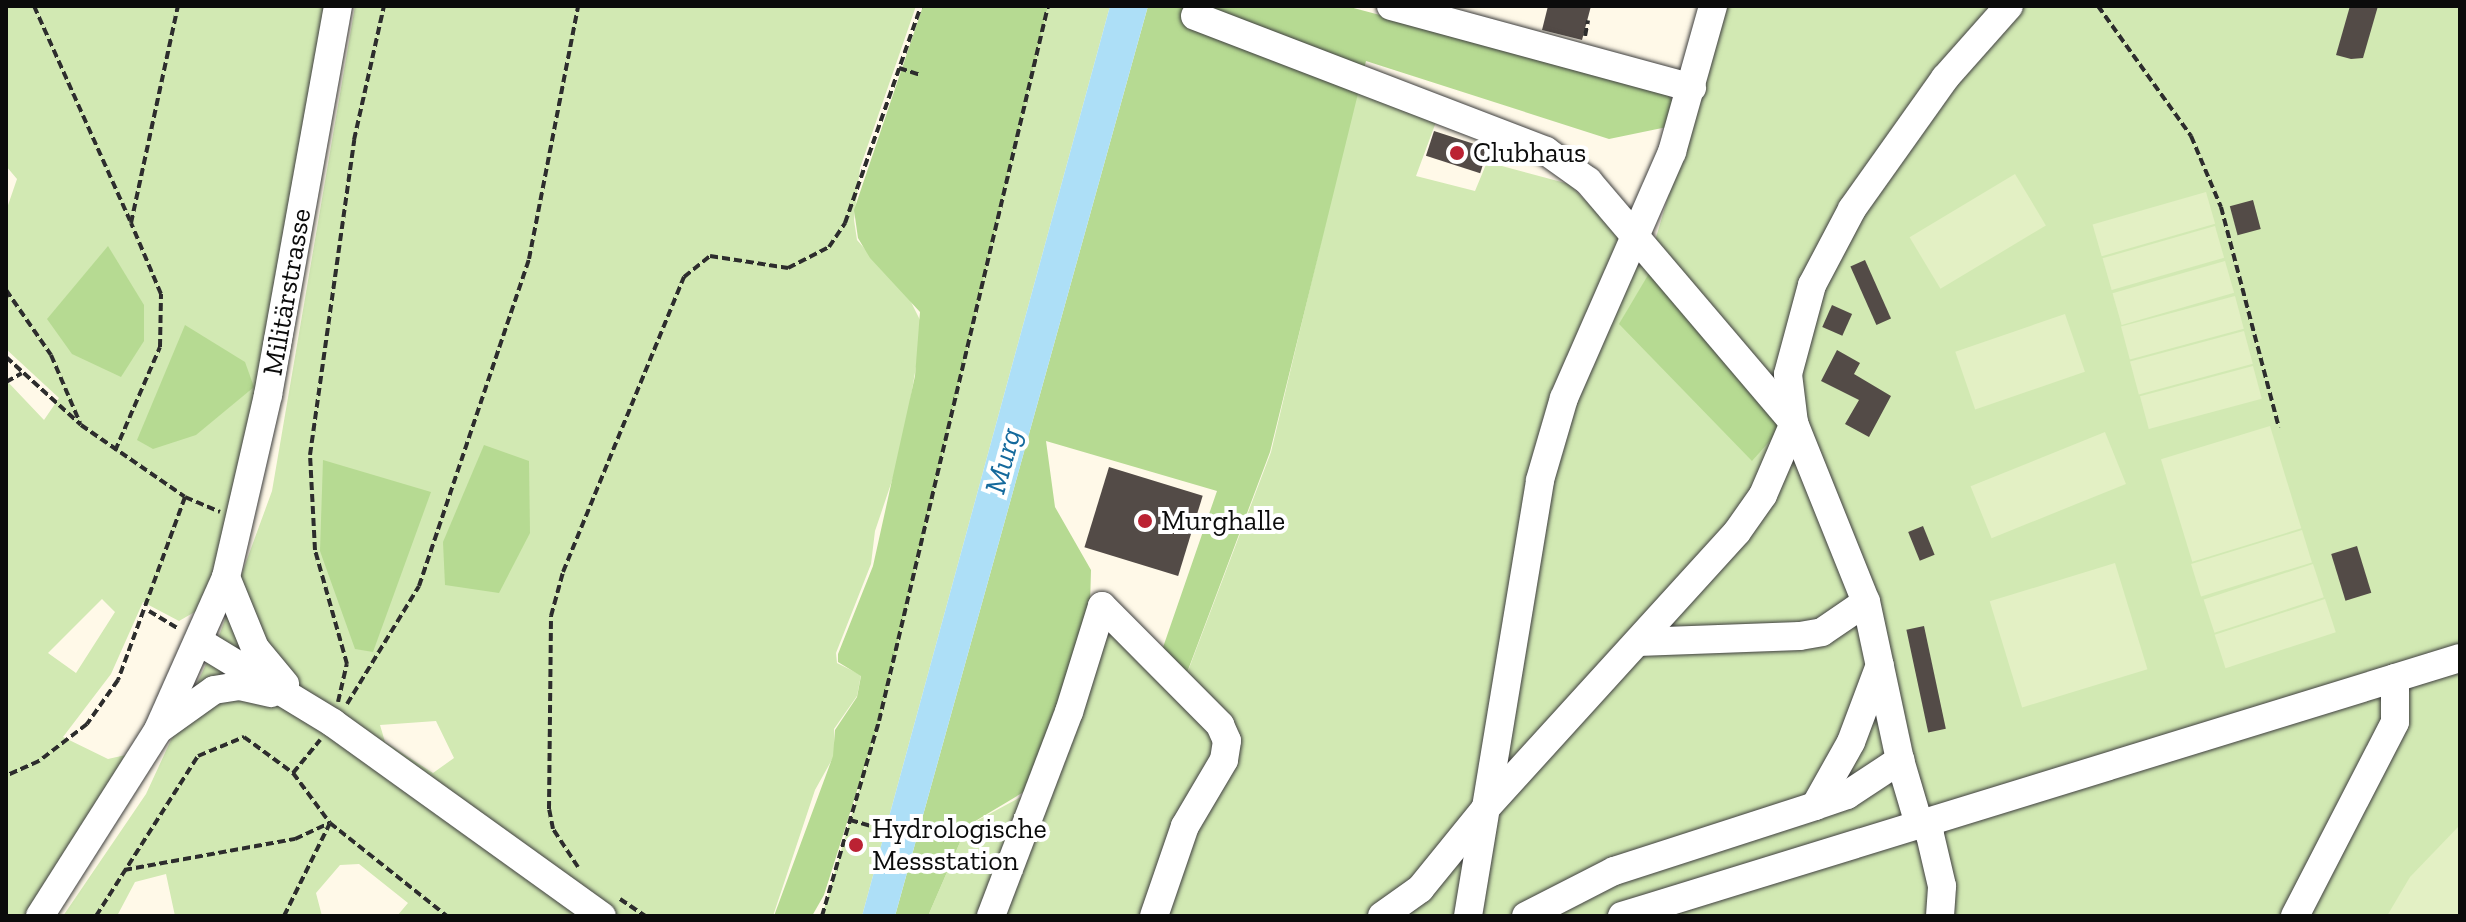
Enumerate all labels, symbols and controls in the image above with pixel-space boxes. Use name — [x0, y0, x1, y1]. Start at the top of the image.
place label: Clubhaus — [1473, 136, 1586, 170]
marker: Clubhaus — [1448, 144, 1466, 162]
street label: Militärstrasse — [256, 206, 318, 378]
water label: Murg — [977, 424, 1029, 498]
place label: Murghalle — [1161, 504, 1285, 538]
marker: Murghalle — [1136, 512, 1154, 530]
place label: Hydrologische Messstation — [872, 812, 1047, 878]
marker: Hydrologische Messstation — [847, 836, 865, 854]

